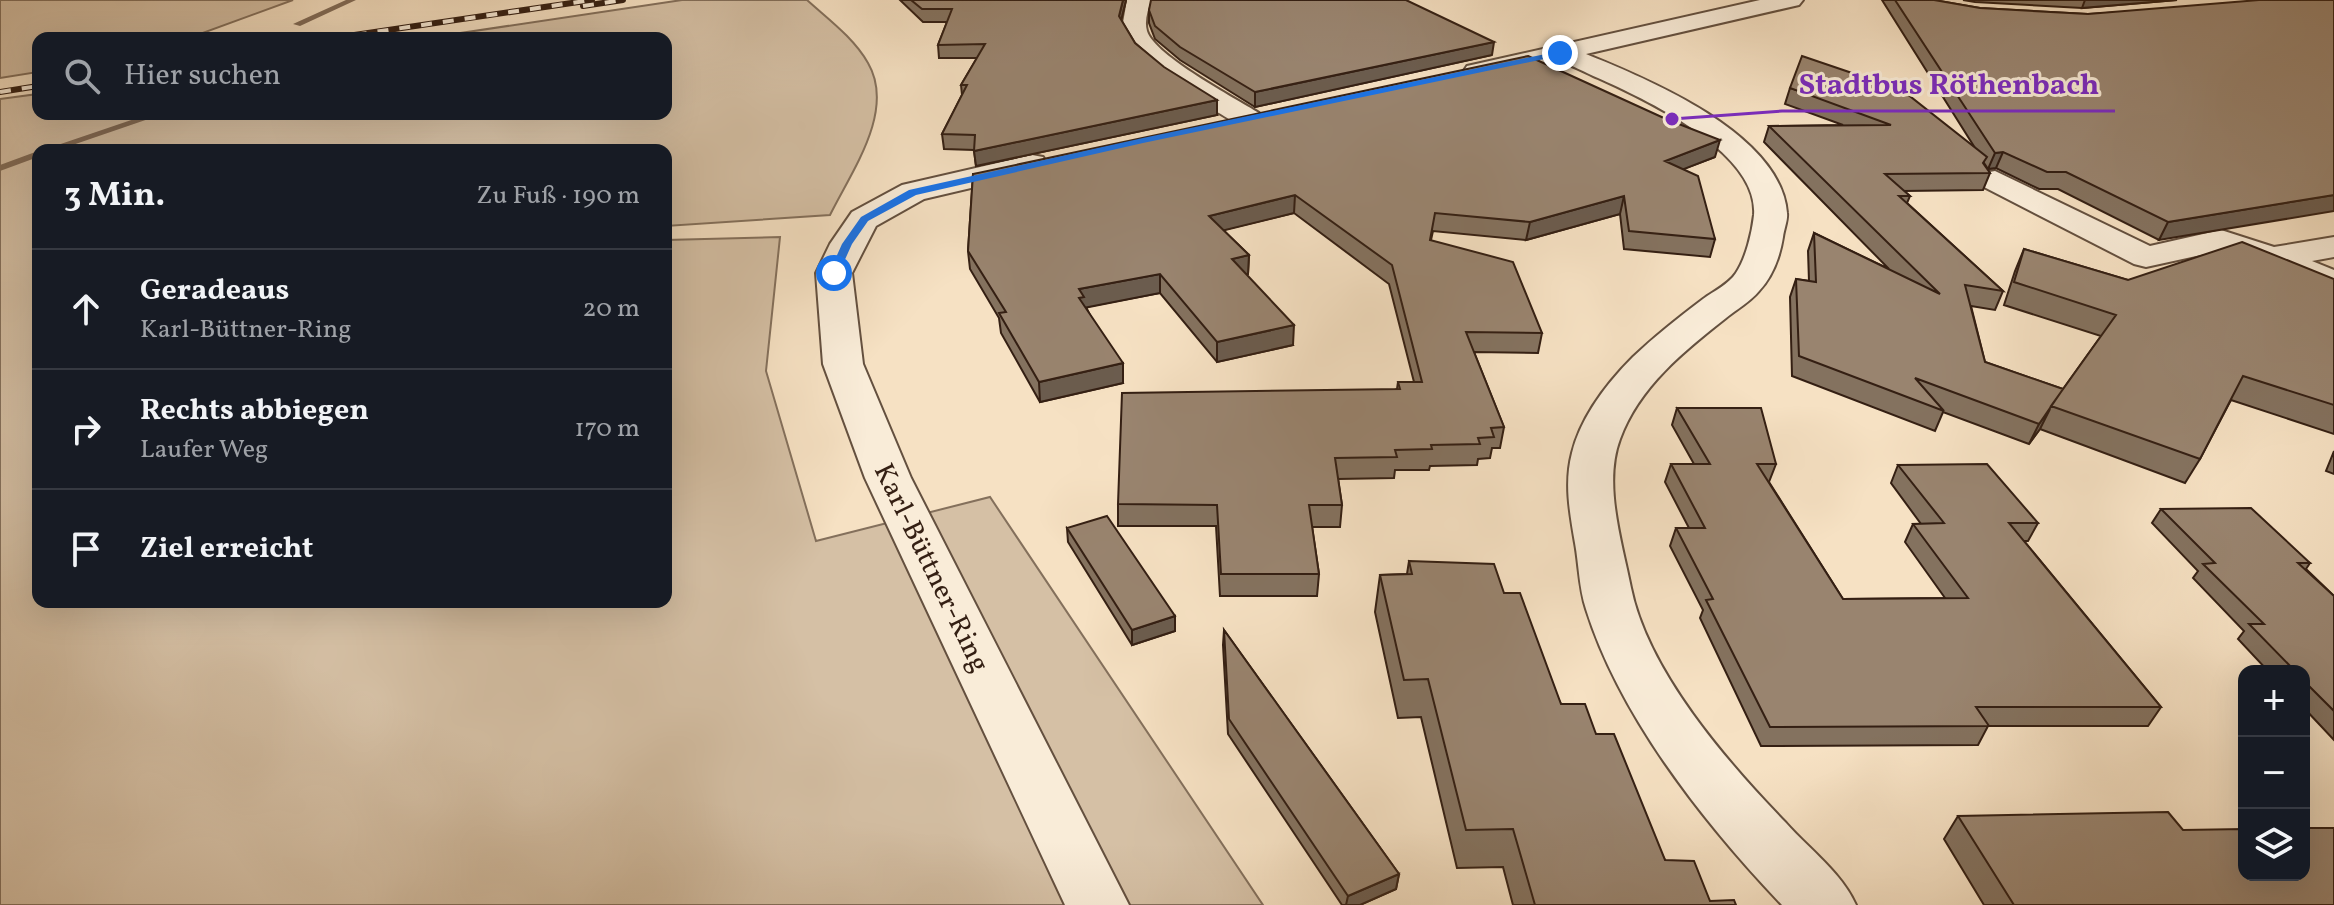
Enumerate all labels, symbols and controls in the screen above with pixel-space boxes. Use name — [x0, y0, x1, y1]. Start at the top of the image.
search box — [32, 32, 672, 120]
route end — [1542, 35, 1578, 71]
icon: search — [60, 54, 104, 98]
text: Hier suchen — [124, 55, 281, 97]
callout: Stadtbus Röthenbach — [1782, 57, 2115, 111]
text: Stadtbus Röthenbach — [1799, 65, 2099, 107]
text: 3 Min. — [64, 173, 165, 220]
text: Zu Fuß · 190 m — [476, 178, 640, 214]
route start — [816, 255, 852, 291]
text: Geradeaus — [140, 270, 289, 312]
icon: ahead — [64, 287, 108, 331]
text: 20 m — [582, 291, 640, 327]
text: Karl-Büttner-Ring — [140, 312, 351, 348]
text: Rechts abbiegen — [140, 390, 369, 432]
icon: right — [64, 407, 108, 451]
text: 170 m — [575, 411, 640, 447]
text: Laufer Weg — [140, 432, 268, 468]
street label: Karl-Büttner-Ring — [863, 457, 998, 679]
icon: arrive — [64, 527, 108, 571]
text: Ziel erreicht — [140, 528, 313, 570]
map controls — [2238, 665, 2310, 881]
button: + — [2238, 665, 2310, 737]
button: − — [2238, 737, 2310, 809]
button: layers — [2238, 809, 2310, 881]

